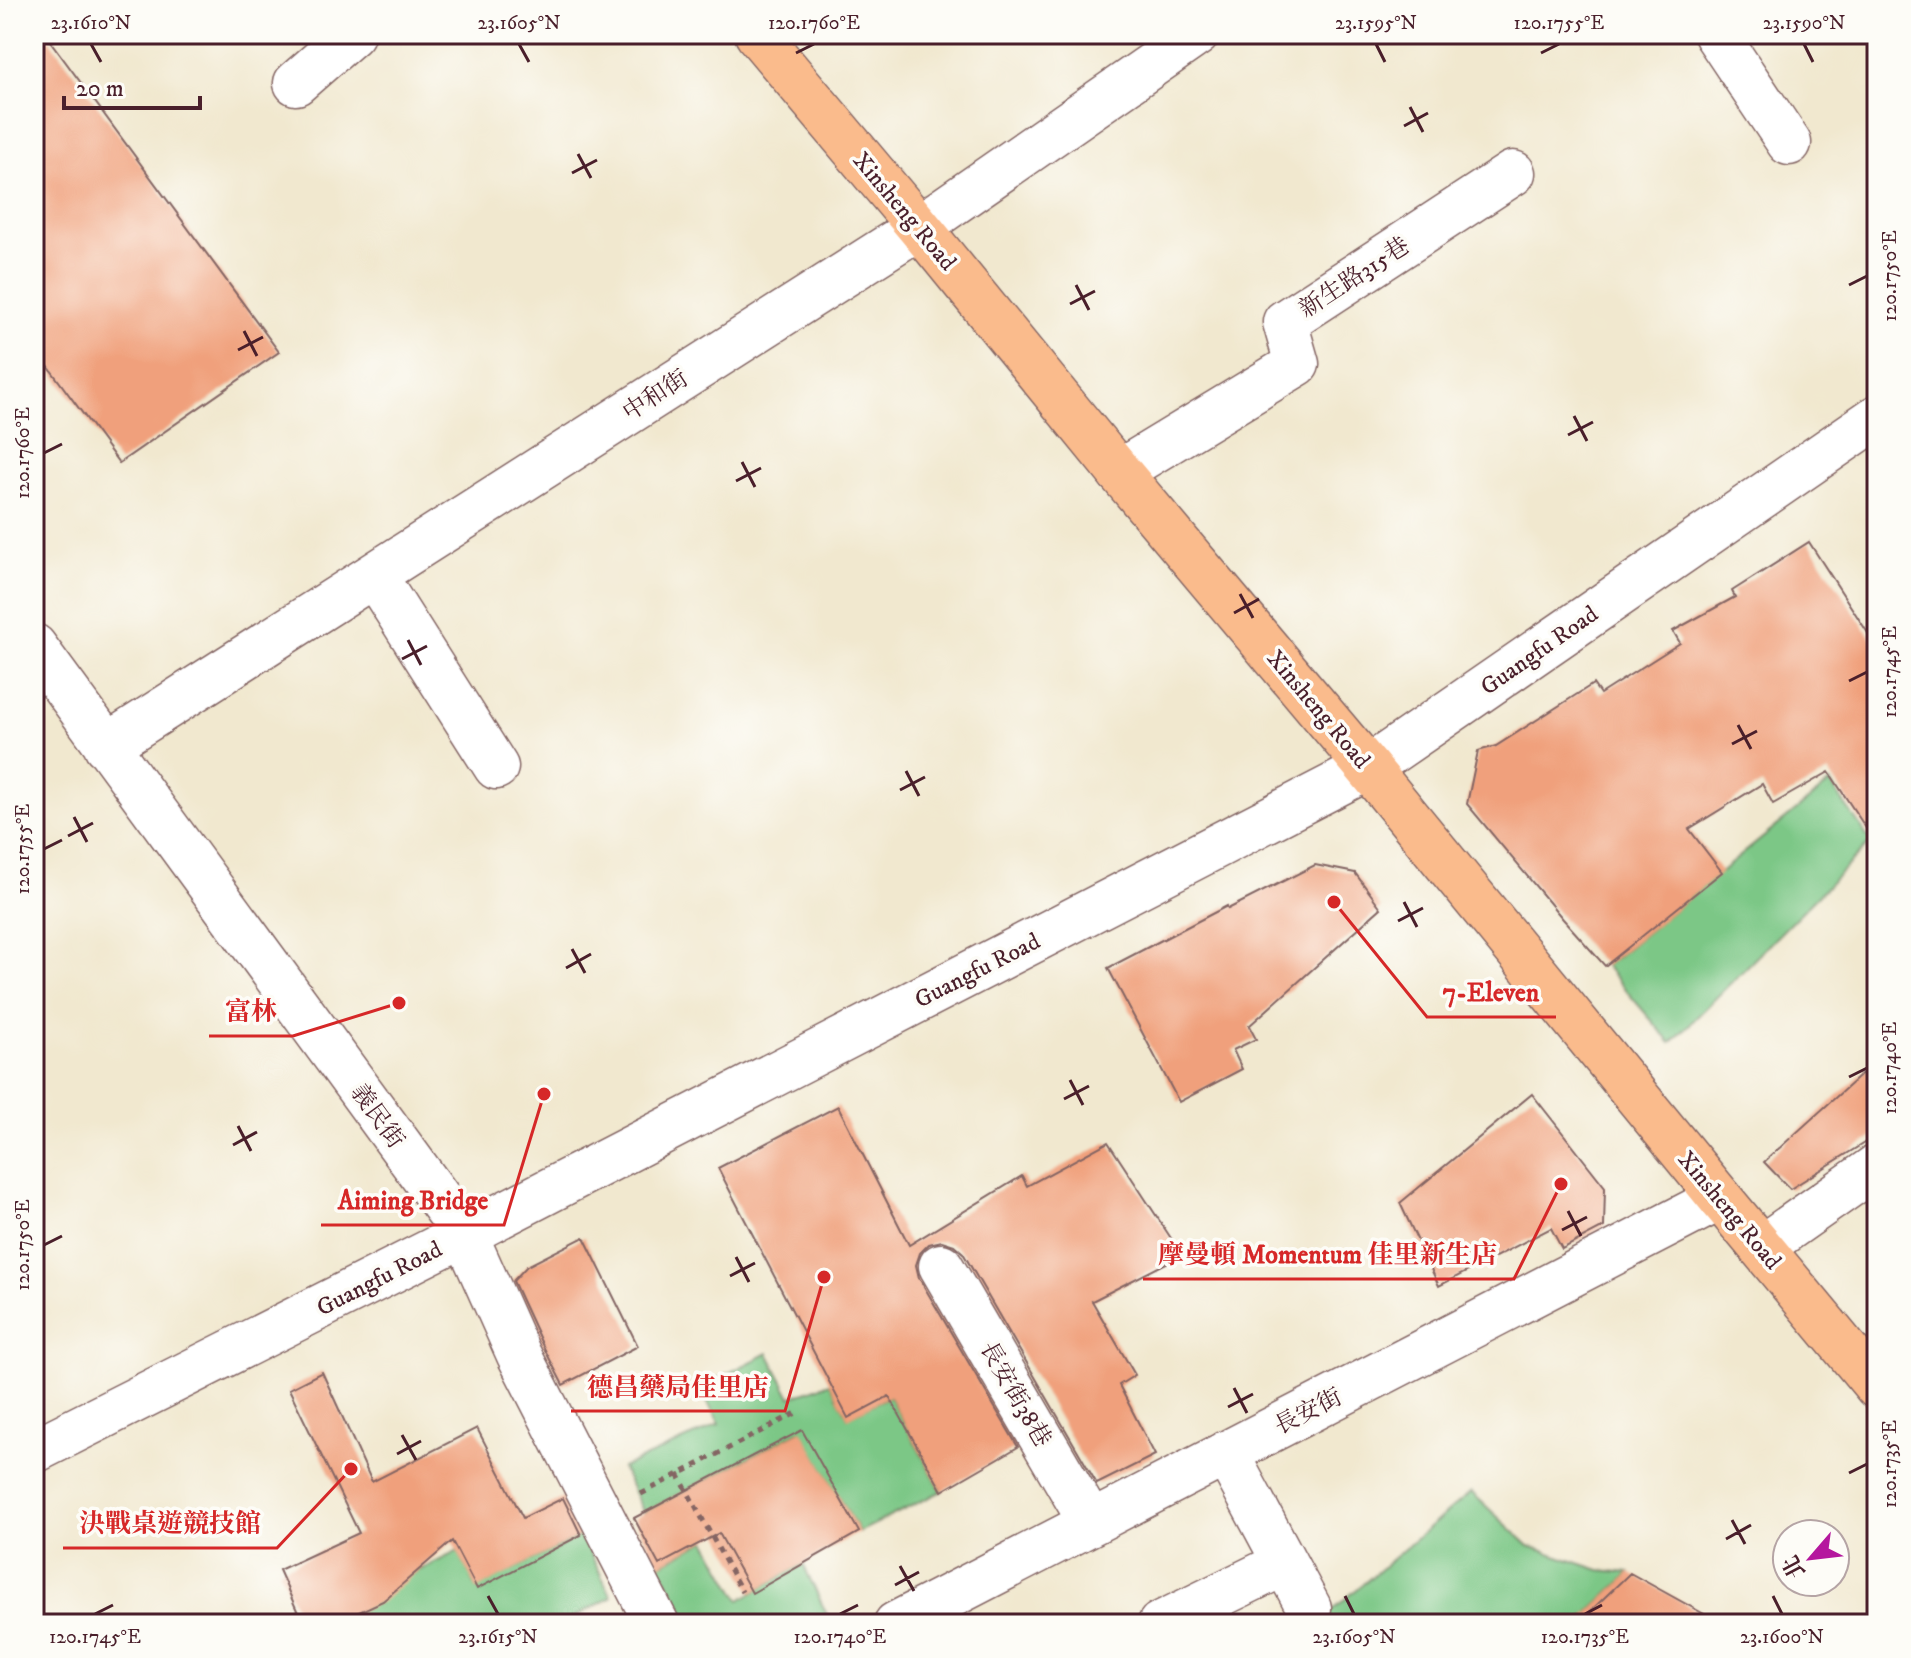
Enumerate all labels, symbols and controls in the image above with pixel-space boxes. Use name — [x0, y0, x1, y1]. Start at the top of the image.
text: 23.1610°N — [51, 11, 131, 36]
text: 23.1605°N — [477, 11, 561, 36]
text: 120.1760°E — [768, 11, 860, 36]
text: 23.1595°N — [1335, 11, 1417, 36]
text: 120.1755°E — [1514, 11, 1604, 36]
text: 23.1590°N — [1763, 11, 1845, 36]
scale bar — [64, 60, 200, 110]
text: 20 m — [76, 74, 124, 104]
street label: Xinsheng Road — [846, 146, 963, 277]
text: 120.1750°E — [1878, 230, 1903, 322]
street label: 新生路315巷 — [1294, 231, 1415, 325]
street label: 中和街 — [617, 364, 694, 428]
text: 120.1760°E — [11, 407, 36, 499]
street label: Guangfu Road — [1475, 599, 1604, 702]
text: 120.1745°E — [1878, 626, 1903, 718]
street label: Xinsheng Road — [1260, 644, 1377, 775]
text: 120.1755°E — [11, 804, 36, 894]
street label: Guangfu Road — [910, 926, 1045, 1015]
callout: 7-Eleven — [1427, 967, 1556, 1017]
text: 7-Eleven — [1443, 977, 1540, 1010]
callout: 富林 — [209, 986, 293, 1036]
text: 富林 — [225, 996, 277, 1029]
text: 120.1740°E — [1878, 1021, 1903, 1115]
street label: 義民街 — [344, 1079, 410, 1155]
street label: Xinsheng Road — [1671, 1145, 1788, 1276]
callout: Aiming Bridge — [321, 1175, 504, 1225]
text: Aiming Bridge — [337, 1185, 488, 1218]
text: 120.1750°E — [11, 1199, 36, 1291]
callout: 摩曼頓 Momentum 佳里新生店 — [1143, 1229, 1514, 1279]
street label: Guangfu Road — [312, 1234, 447, 1323]
text: 摩曼頓 Momentum 佳里新生店 — [1158, 1239, 1498, 1272]
street label: 長安街38巷 — [973, 1336, 1057, 1453]
callout: 德昌藥局佳里店 — [571, 1361, 785, 1411]
text: 德昌藥局佳里店 — [587, 1372, 769, 1405]
street label: 長安街 — [1270, 1382, 1347, 1442]
text: 120.1735°E — [1878, 1420, 1903, 1508]
callout: 決戰桌遊競技館 — [63, 1498, 277, 1548]
text: 決戰桌遊競技館 — [79, 1508, 261, 1541]
north arrow — [1771, 1518, 1851, 1598]
text: 北 — [1778, 1551, 1812, 1583]
text: 120.1745°E — [49, 1625, 141, 1650]
text: 23.1615°N — [458, 1625, 538, 1650]
text: 120.1740°E — [793, 1625, 887, 1650]
text: 23.1605°N — [1312, 1625, 1396, 1650]
text: 120.1735°E — [1541, 1625, 1629, 1650]
text: 23.1600°N — [1740, 1625, 1824, 1650]

